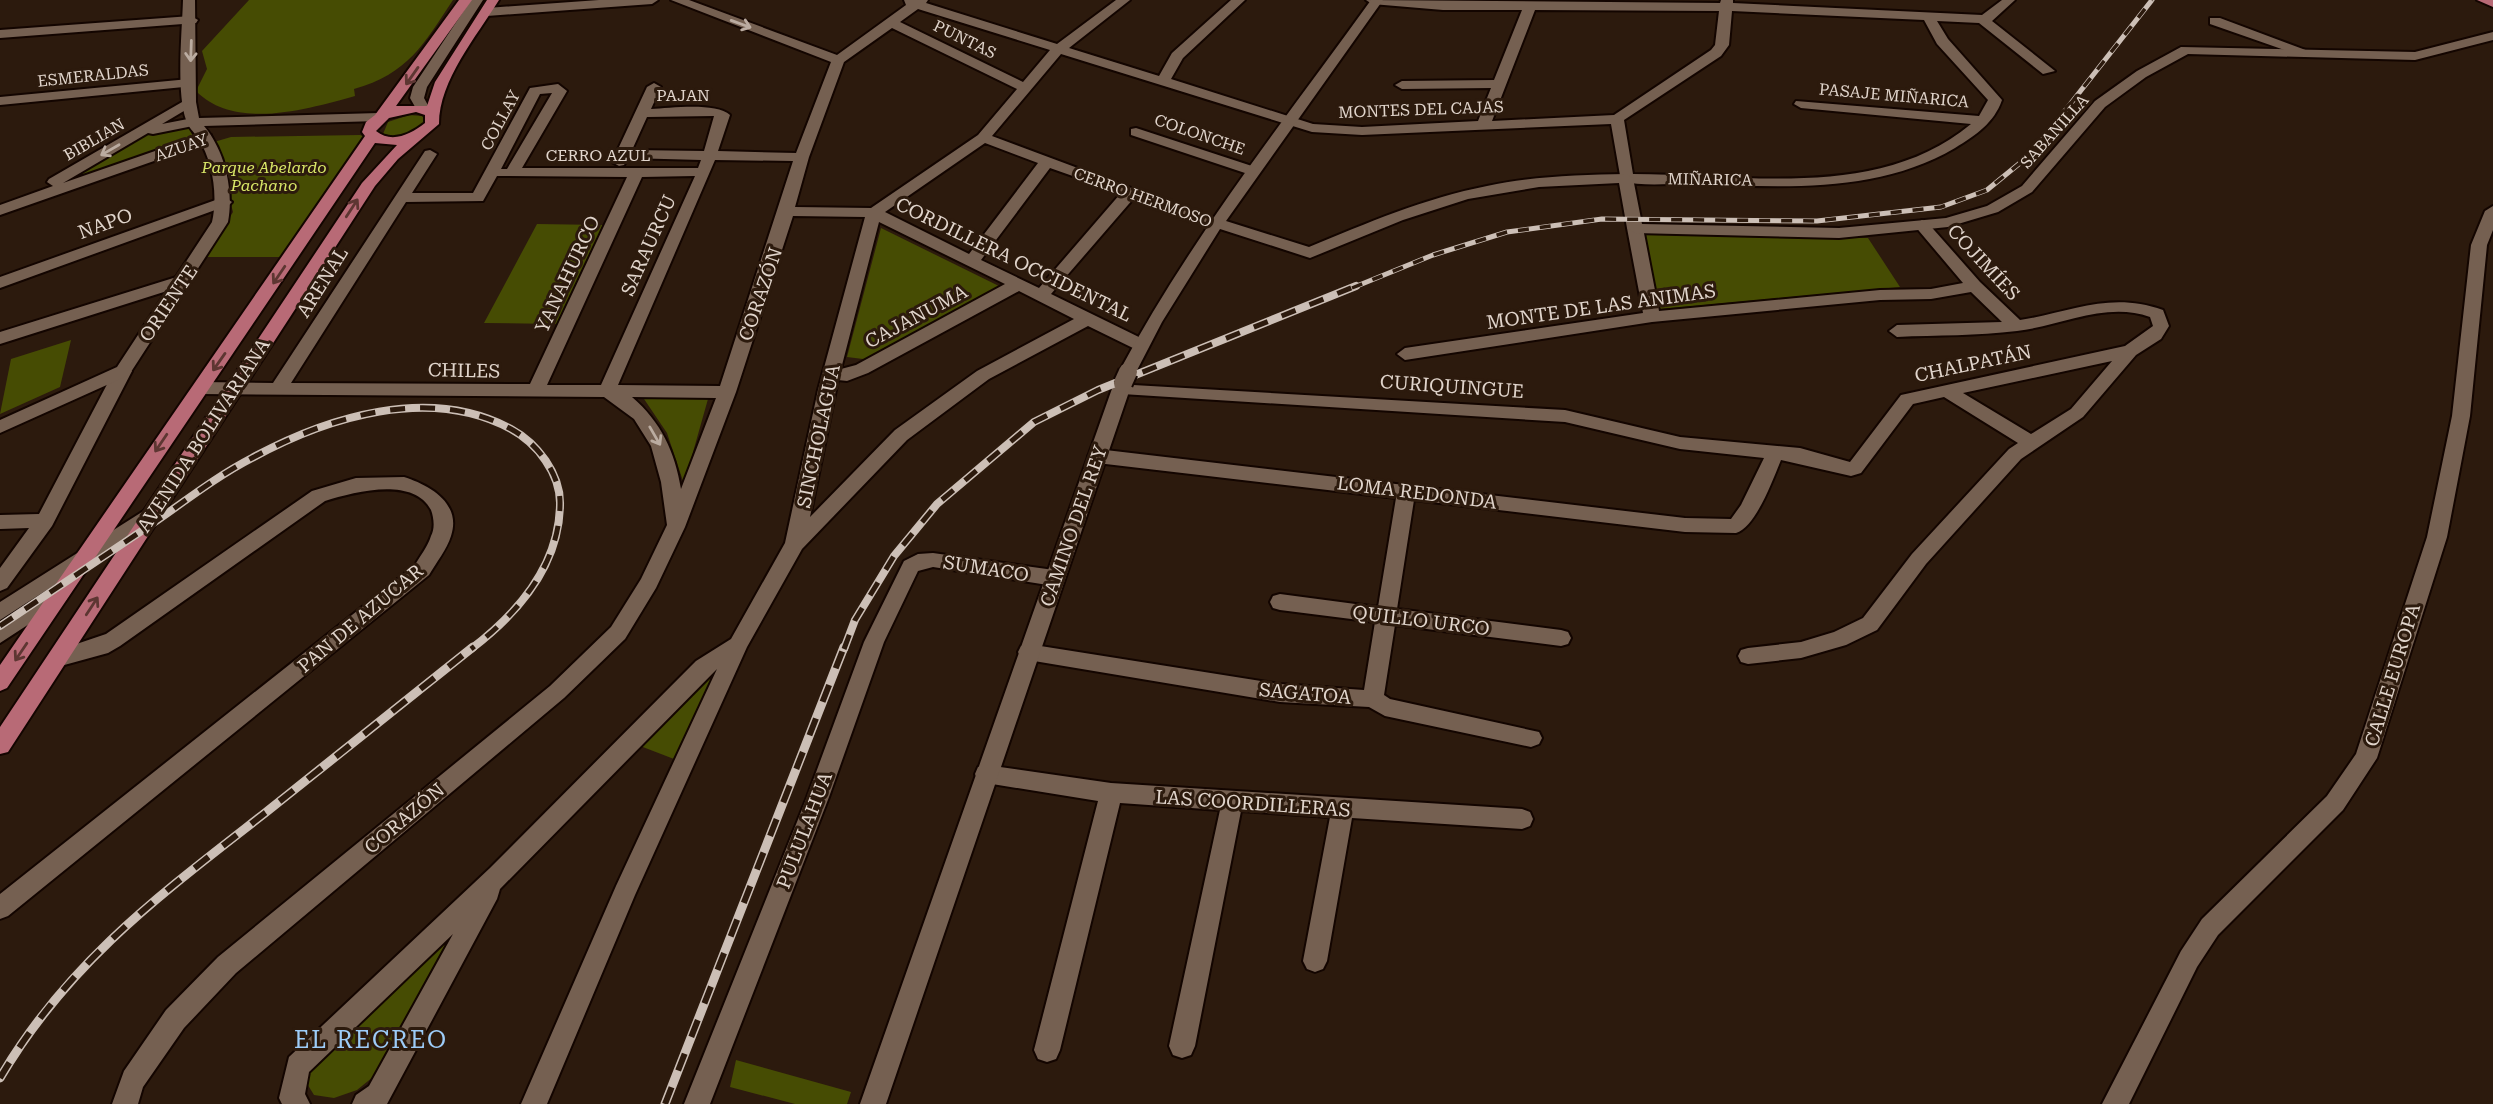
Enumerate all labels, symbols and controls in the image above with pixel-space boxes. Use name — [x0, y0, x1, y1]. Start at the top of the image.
street label: PUNTAS — [930, 16, 999, 63]
one-way arrow — [729, 18, 751, 31]
one-way arrow — [184, 39, 198, 62]
street label: ESMERALDAS — [37, 60, 150, 91]
one-way arrow — [405, 65, 419, 85]
street label: PASAJE MIÑARICA — [1818, 79, 1971, 112]
street label: PAJAN — [656, 86, 710, 105]
street label: COLLAY — [477, 87, 524, 154]
street label: SABANILLA — [2016, 90, 2093, 172]
street label: MONTES DEL CAJAS — [1338, 97, 1504, 122]
street label: COLONCHE — [1152, 110, 1248, 159]
street label: BIBLIAN — [60, 114, 128, 164]
street label: AZUAY — [152, 130, 210, 165]
one-way arrow — [100, 143, 120, 157]
street label: CERRO AZUL — [546, 146, 650, 165]
park label: Parque Abelardo Pachano — [200, 158, 327, 195]
street label: CERRO HERMOSO — [1071, 164, 1215, 231]
street label: MIÑARICA — [1667, 169, 1753, 190]
street label: SARAURCU — [616, 191, 681, 299]
street label: CORDILLERA OCCIDENTAL — [892, 192, 1135, 327]
one-way arrow — [345, 199, 359, 219]
street label: NAPO — [75, 203, 135, 244]
street label: YANAHURCO — [530, 212, 605, 336]
street label: COJIMÍES — [1943, 219, 2025, 305]
street label: ARENAL — [292, 243, 353, 322]
street label: CORAZÓN — [734, 244, 787, 344]
street label: ORIENTE — [134, 261, 202, 346]
one-way arrow — [272, 265, 286, 284]
street label: CAJANUMA — [861, 279, 972, 353]
street label: MONTE DE LAS ANIMAS — [1485, 279, 1717, 334]
street label: AVENIDA BOLIVARIANA — [132, 334, 275, 536]
street label: CHALPATÁN — [1912, 340, 2034, 387]
one-way arrow — [212, 352, 226, 371]
street label: CHILES — [428, 358, 500, 383]
street label: SINCHOLAGUA — [792, 362, 845, 510]
street label: CURIQUINGUE — [1379, 370, 1525, 403]
one-way arrow — [648, 426, 662, 446]
one-way arrow — [154, 433, 168, 452]
street label: CAMINO DEL REY — [1035, 443, 1112, 610]
street label: LOMA REDONDA — [1336, 471, 1499, 514]
street label: SUMACO — [941, 550, 1030, 587]
street label: PAN DE AZUCAR — [293, 559, 428, 678]
one-way arrow — [85, 597, 99, 617]
street label: CALLE EUROPA — [2360, 600, 2425, 749]
street label: QUILLO URCO — [1351, 601, 1491, 640]
one-way arrow — [13, 642, 28, 661]
street label: SAGATOA — [1258, 678, 1353, 709]
street label: PULULAHUA — [772, 768, 838, 892]
street label: CORAZÓN — [360, 778, 449, 858]
street label: LAS COORDILLERAS — [1155, 785, 1351, 822]
district label: EL RECREO — [294, 1026, 448, 1054]

